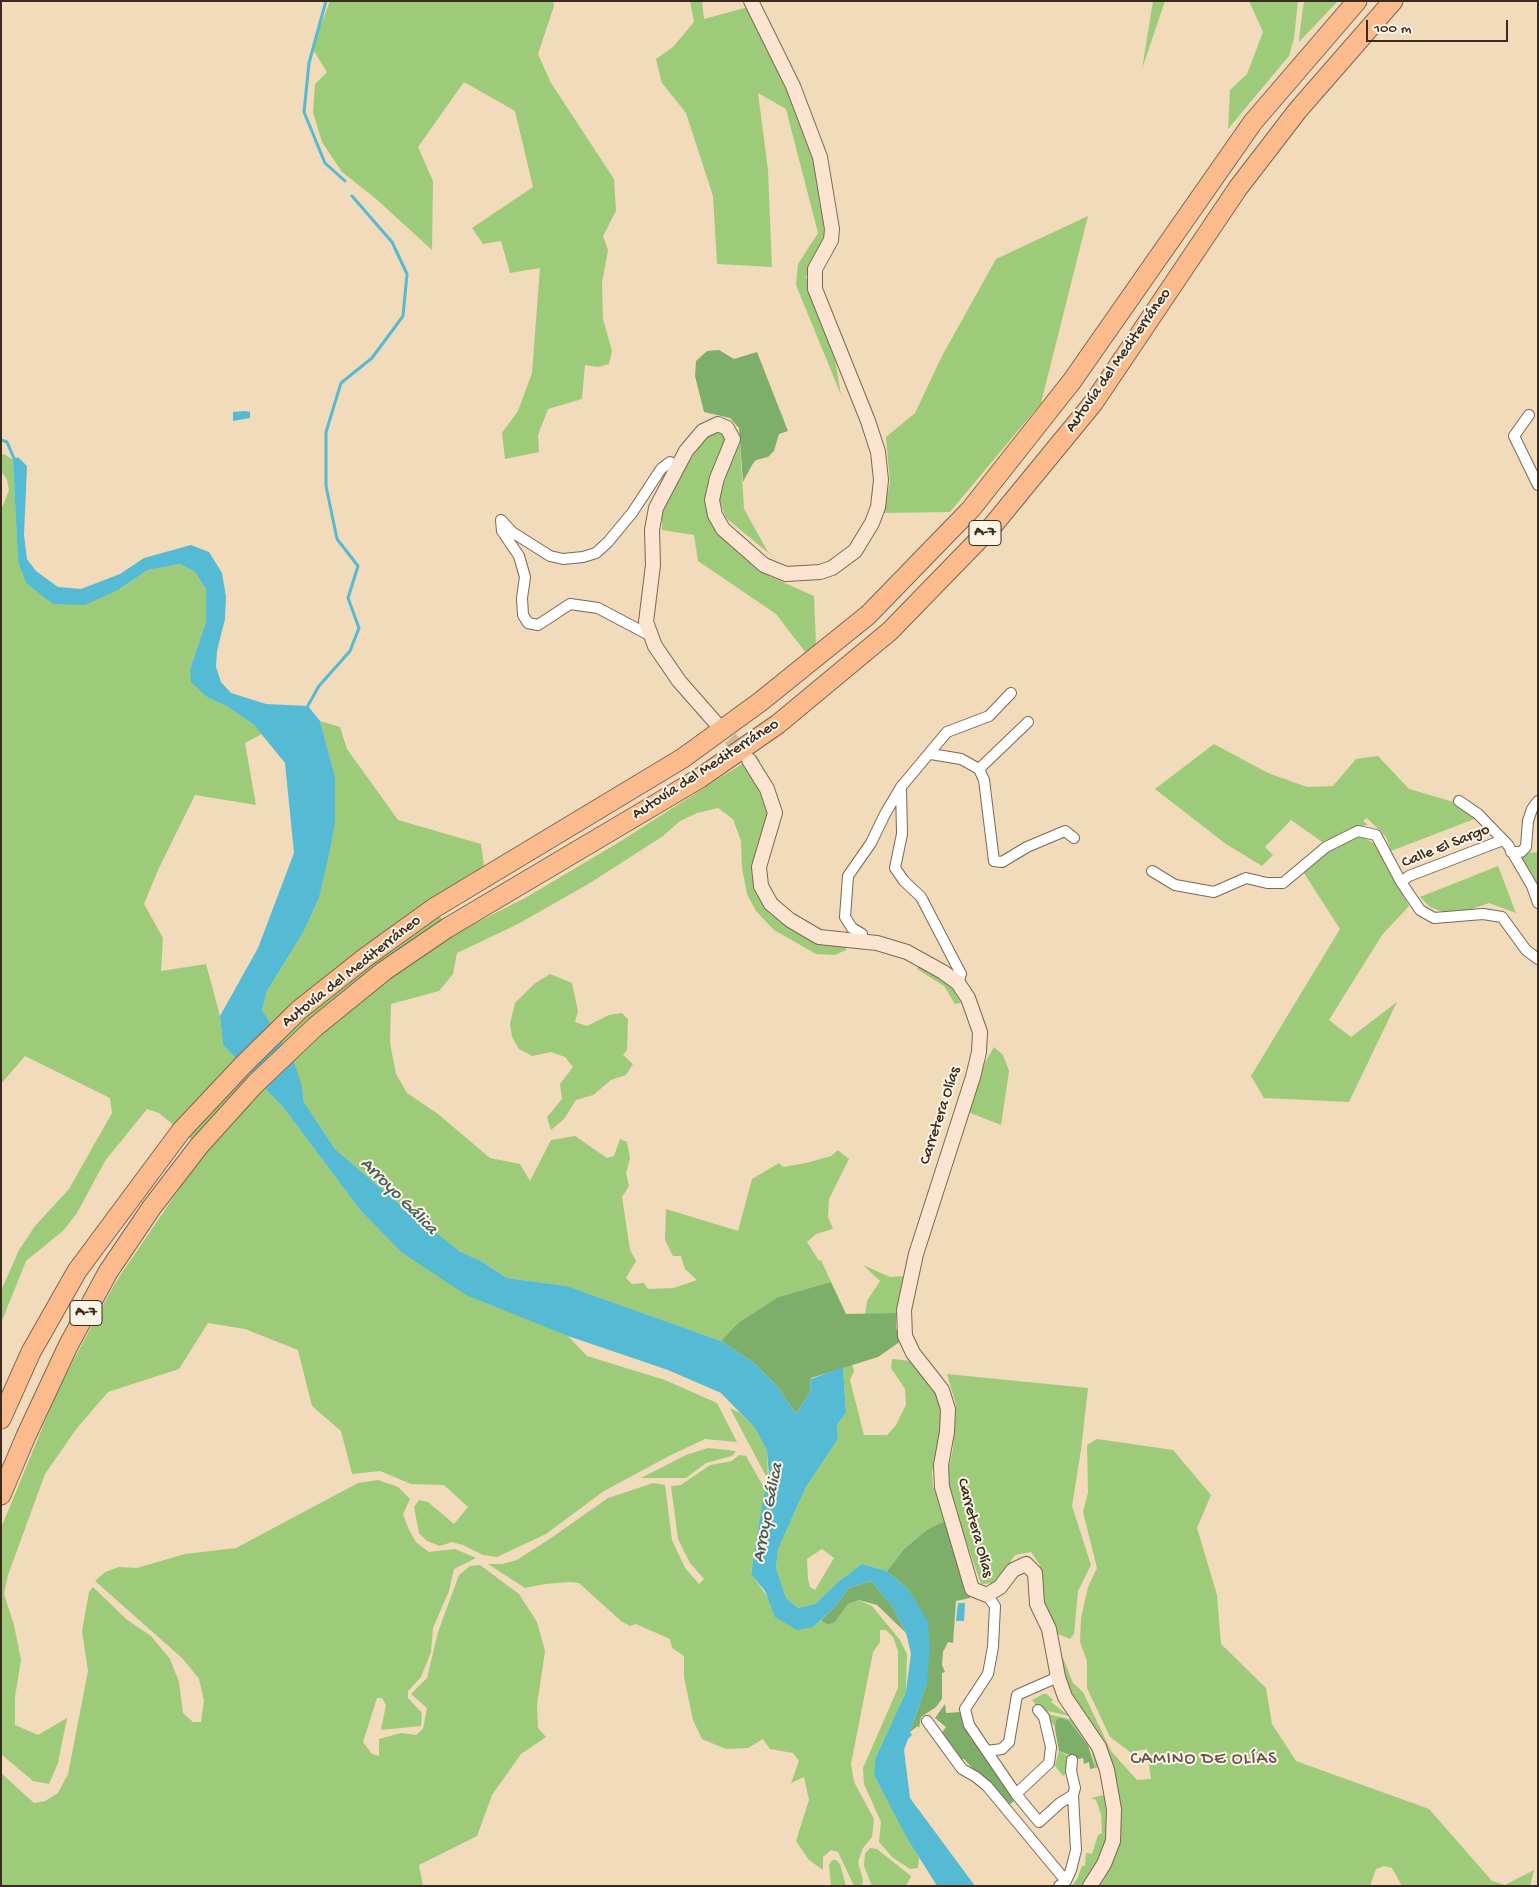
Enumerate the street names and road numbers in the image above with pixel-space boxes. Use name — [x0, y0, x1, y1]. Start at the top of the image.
street label: Autovía del Mediterráneo — [1062, 285, 1176, 437]
road number: A-7 — [969, 520, 1001, 546]
street label: Autovía del Mediterráneo — [629, 715, 783, 825]
street label: Calle El Sargo — [1399, 821, 1493, 873]
street label: Autovía del Mediterráneo — [279, 912, 425, 1032]
street label: Carretera Olías — [916, 1065, 966, 1167]
road number: A-7 — [70, 1300, 102, 1326]
street label: Carretera Olías — [952, 1476, 996, 1580]

